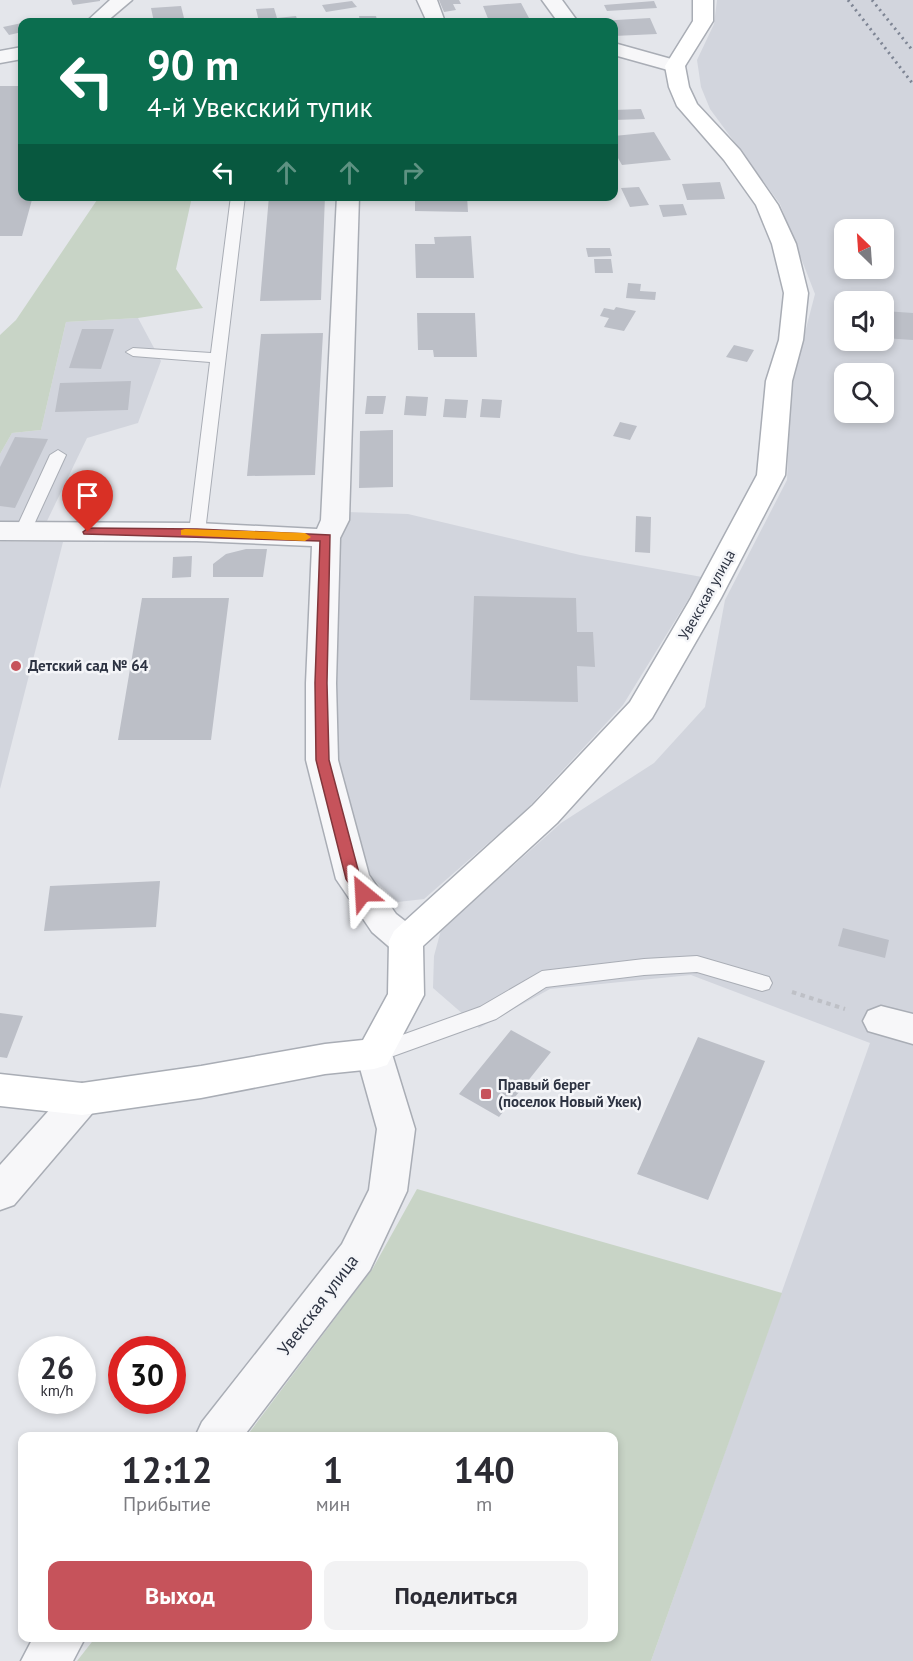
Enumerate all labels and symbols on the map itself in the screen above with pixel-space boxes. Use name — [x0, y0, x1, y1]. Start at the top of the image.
north arrow — [834, 219, 894, 279]
pin — [62, 470, 113, 532]
street label: Увекская улица — [674, 546, 739, 643]
place label: Детский сад № 64 — [28, 656, 149, 675]
marker: Детский сад № 64 — [9, 659, 23, 673]
position arrow — [331, 861, 395, 925]
place label: Правый берег (поселок Новый Укек) — [498, 1075, 642, 1111]
marker: Правый берег (поселок Новый Укек) — [479, 1087, 493, 1101]
street label: Увекская улица — [272, 1250, 363, 1360]
speed limit sign: 30 — [108, 1336, 186, 1414]

